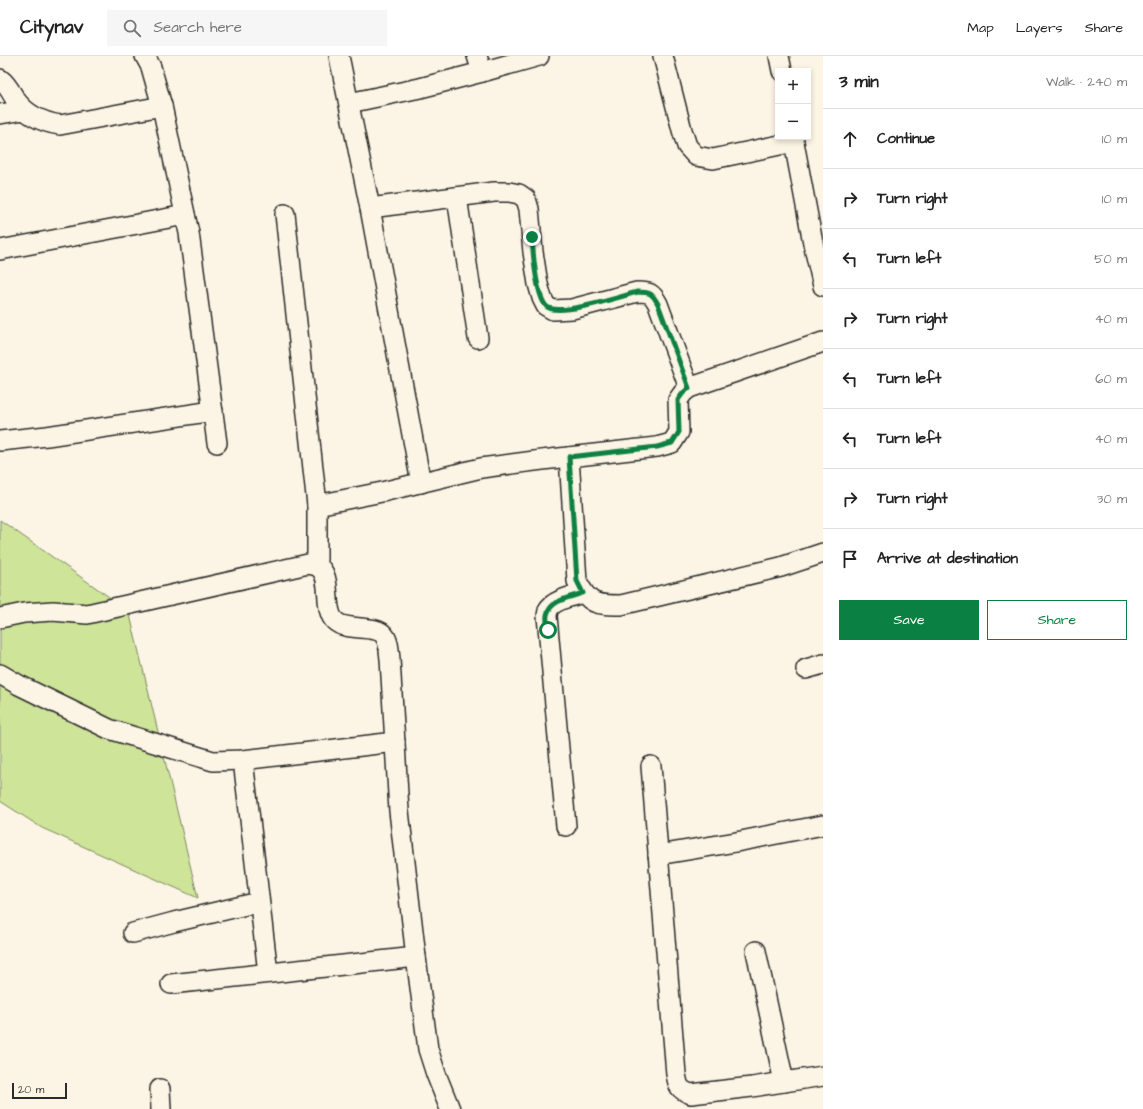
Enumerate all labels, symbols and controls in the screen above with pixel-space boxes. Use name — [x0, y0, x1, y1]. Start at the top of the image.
search box — [107, 10, 387, 46]
text: Citynav — [20, 14, 83, 41]
icon: search — [121, 17, 143, 39]
text: Search here — [153, 17, 242, 38]
text: Map — [967, 18, 994, 38]
text: Layers — [1016, 18, 1063, 38]
text: Share — [1085, 18, 1123, 38]
map controls — [775, 68, 811, 140]
button: + — [775, 68, 811, 104]
text: 3 min — [839, 70, 879, 94]
text: Walk · 240 m — [1046, 73, 1127, 91]
button: − — [775, 104, 811, 140]
icon: ahead — [839, 128, 861, 150]
text: Continue — [877, 128, 935, 149]
text: 10 m — [1102, 130, 1127, 148]
icon: right — [839, 188, 861, 210]
text: Turn right — [877, 188, 948, 209]
text: 10 m — [1102, 190, 1127, 208]
route end — [523, 228, 541, 246]
icon: left — [839, 248, 861, 270]
text: Turn left — [877, 248, 941, 269]
text: 50 m — [1094, 250, 1127, 268]
icon: right — [839, 308, 861, 330]
text: Turn right — [877, 308, 948, 329]
text: 40 m — [1095, 310, 1127, 328]
icon: left — [839, 368, 861, 390]
text: Turn left — [877, 368, 941, 389]
text: 60 m — [1095, 370, 1127, 388]
icon: left — [839, 428, 861, 450]
text: Turn left — [877, 428, 941, 449]
text: 40 m — [1095, 430, 1127, 448]
icon: right — [839, 488, 861, 510]
text: Turn right — [877, 488, 948, 509]
text: 30 m — [1097, 490, 1127, 508]
icon: arrive — [839, 548, 861, 570]
text: Arrive at destination — [877, 548, 1018, 569]
button: Save — [839, 600, 979, 640]
button: Share — [987, 600, 1127, 640]
route start — [539, 621, 557, 639]
scale bar — [12, 1081, 67, 1100]
text: 20 m — [18, 1082, 44, 1097]

